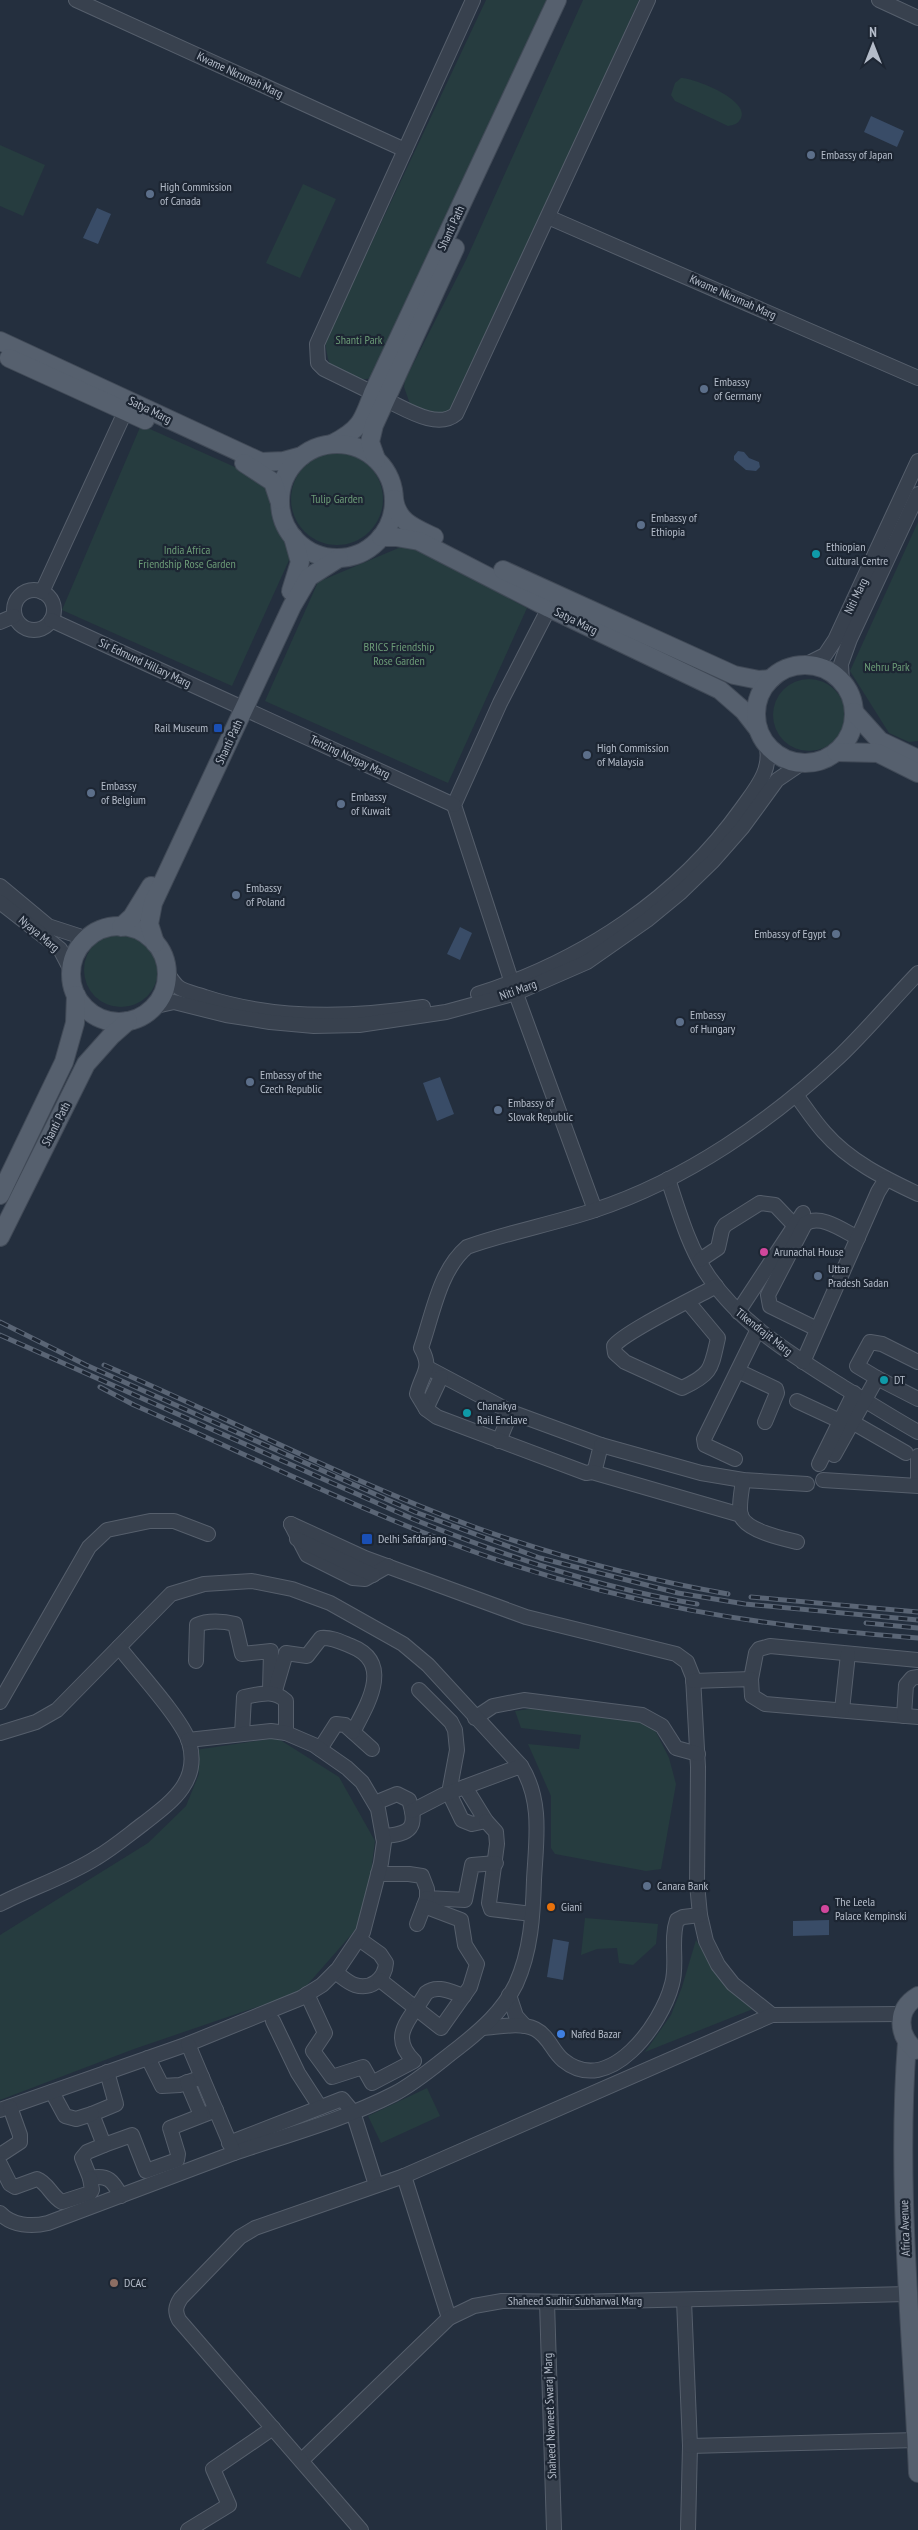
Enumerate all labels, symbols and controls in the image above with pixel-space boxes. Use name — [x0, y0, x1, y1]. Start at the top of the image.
north arrow — [848, 20, 898, 70]
text: N — [869, 23, 877, 41]
street label: Kwame Nkrumah Marg — [195, 48, 286, 101]
place label: Embassy of Japan — [821, 147, 892, 162]
marker: Embassy of Japan — [805, 149, 817, 161]
place label: High Commission of Canada — [160, 179, 232, 208]
marker: High Commission of Canada — [144, 188, 156, 200]
street label: Shanti Path — [434, 203, 467, 252]
street label: Kwame Nkrumah Marg — [687, 271, 779, 322]
park label: Shanti Park — [336, 332, 383, 347]
place label: Embassy of Germany — [714, 374, 762, 403]
marker: Embassy of Germany — [698, 383, 710, 395]
street label: Satya Marg — [126, 393, 174, 426]
park label: Tulip Garden — [311, 491, 363, 506]
place label: Embassy of Ethiopia — [651, 510, 698, 539]
marker: Embassy of Ethiopia — [635, 519, 647, 531]
place label: Ethiopian Cultural Centre — [826, 539, 888, 568]
park label: India Africa Friendship Rose Garden — [138, 542, 236, 571]
marker: Ethiopian Cultural Centre — [810, 548, 822, 560]
street label: Niti Marg — [840, 575, 871, 616]
street label: Satya Marg — [552, 604, 600, 637]
street label: Sir Edmund Hillary Marg — [97, 635, 194, 691]
park label: BRICS Friendship Rose Garden — [364, 639, 434, 668]
park label: Nehru Park — [864, 659, 910, 674]
street label: Shanti Path — [212, 717, 245, 766]
place label: Rail Museum — [155, 720, 208, 735]
marker: Rail Museum — [212, 722, 224, 734]
street label: Tenzing Norgay Marg — [308, 731, 393, 782]
place label: High Commission of Malaysia — [597, 740, 669, 769]
marker: High Commission of Malaysia — [581, 749, 593, 761]
place label: Embassy of Belgium — [101, 778, 146, 807]
marker: Embassy of Belgium — [85, 787, 97, 799]
place label: Embassy of Kuwait — [351, 789, 391, 818]
marker: Embassy of Kuwait — [335, 798, 347, 810]
place label: Embassy of Poland — [246, 880, 285, 909]
marker: Embassy of Poland — [230, 889, 242, 901]
street label: Nyaya Marg — [16, 912, 63, 955]
place label: Embassy of Egypt — [754, 926, 827, 941]
marker: Embassy of Egypt — [830, 928, 842, 940]
street label: Niti Marg — [497, 976, 538, 1003]
place label: Embassy of Hungary — [690, 1007, 736, 1036]
marker: Embassy of Hungary — [674, 1016, 686, 1028]
place label: Embassy of the Czech Republic — [260, 1067, 323, 1096]
marker: Embassy of the Czech Republic — [244, 1076, 256, 1088]
place label: Embassy of Slovak Republic — [508, 1095, 574, 1124]
street label: Shanti Path — [38, 1099, 73, 1148]
marker: Embassy of Slovak Republic — [492, 1104, 504, 1116]
place label: Arunachal House — [774, 1244, 844, 1259]
marker: Arunachal House — [758, 1246, 770, 1258]
place label: Uttar Pradesh Sadan — [828, 1261, 888, 1290]
marker: Uttar Pradesh Sadan — [812, 1270, 824, 1282]
street label: Tikendrajit Marg — [733, 1305, 796, 1358]
place label: DT — [894, 1372, 906, 1387]
marker: DT — [878, 1374, 890, 1386]
place label: Chanakya Rail Enclave — [477, 1398, 527, 1427]
marker: Chanakya Rail Enclave — [461, 1407, 473, 1419]
place label: Delhi Safdarjang — [378, 1531, 447, 1546]
marker: Delhi Safdarjang — [360, 1532, 374, 1546]
place label: Canara Bank — [657, 1878, 709, 1893]
marker: Canara Bank — [641, 1880, 653, 1892]
place label: The Leela Palace Kempinski — [835, 1894, 907, 1923]
place label: Giani — [561, 1899, 582, 1914]
marker: Giani — [545, 1901, 557, 1913]
marker: The Leela Palace Kempinski — [819, 1903, 831, 1915]
place label: Nafed Bazar — [571, 2026, 622, 2041]
marker: Nafed Bazar — [555, 2028, 567, 2040]
street label: Africa Avenue — [896, 2200, 913, 2256]
place label: DCAC — [124, 2275, 147, 2290]
marker: DCAC — [108, 2277, 120, 2289]
street label: Shaheed Sudhir Subharwal Marg — [508, 2293, 642, 2308]
street label: Shaheed Navneet Swaraj Marg — [540, 2353, 559, 2479]

